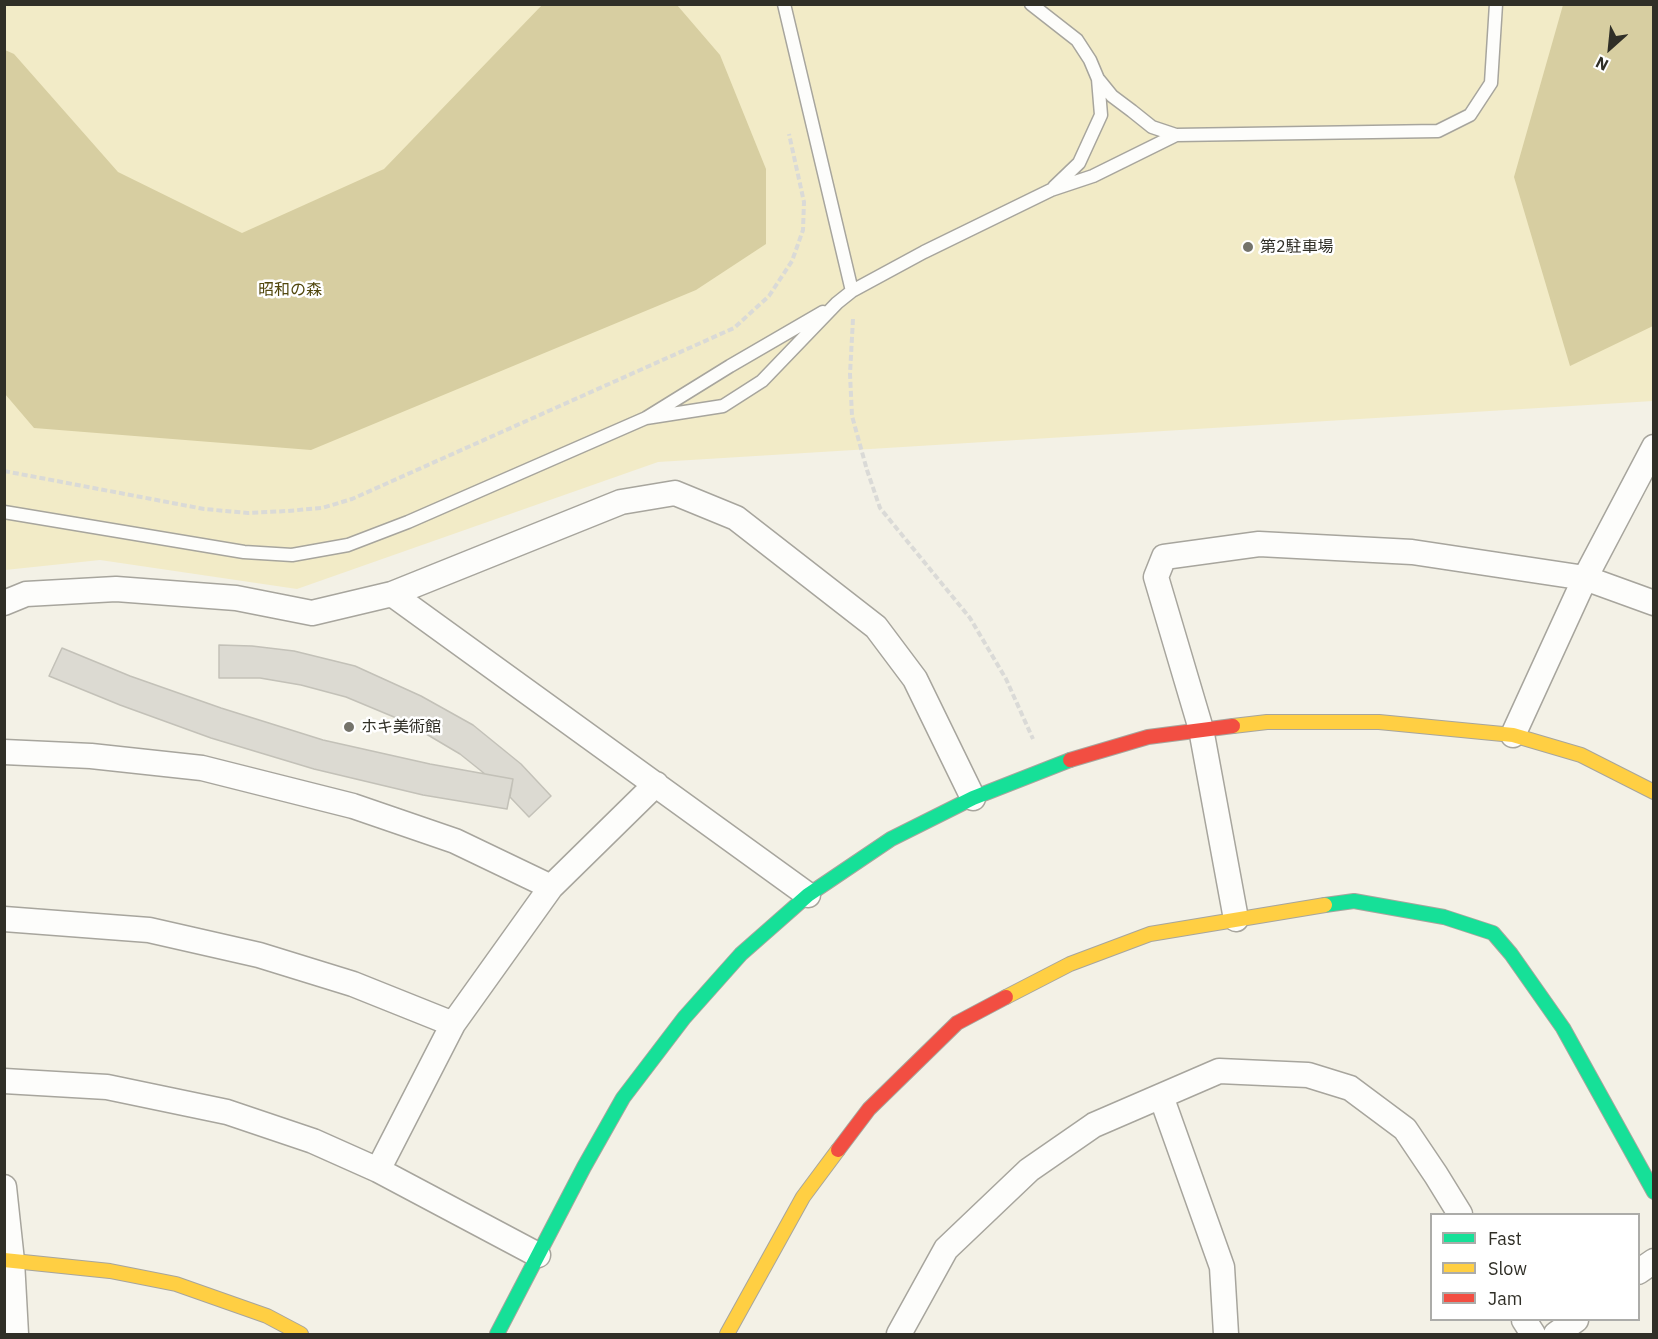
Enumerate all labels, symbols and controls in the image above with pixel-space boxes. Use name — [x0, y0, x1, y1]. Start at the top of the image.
north arrow — [1580, 18, 1640, 78]
text: N — [1592, 52, 1612, 76]
place label: 第2駐車場 — [1260, 237, 1334, 257]
marker: 第2駐車場 — [1241, 240, 1255, 254]
park label: 昭和の森 — [258, 280, 322, 300]
place label: ホキ美術館 — [361, 717, 441, 737]
marker: ホキ美術館 — [342, 720, 356, 734]
legend — [1430, 1213, 1640, 1321]
text: Fast — [1488, 1227, 1522, 1250]
text: Slow — [1488, 1257, 1527, 1280]
text: Jam — [1488, 1287, 1523, 1310]

